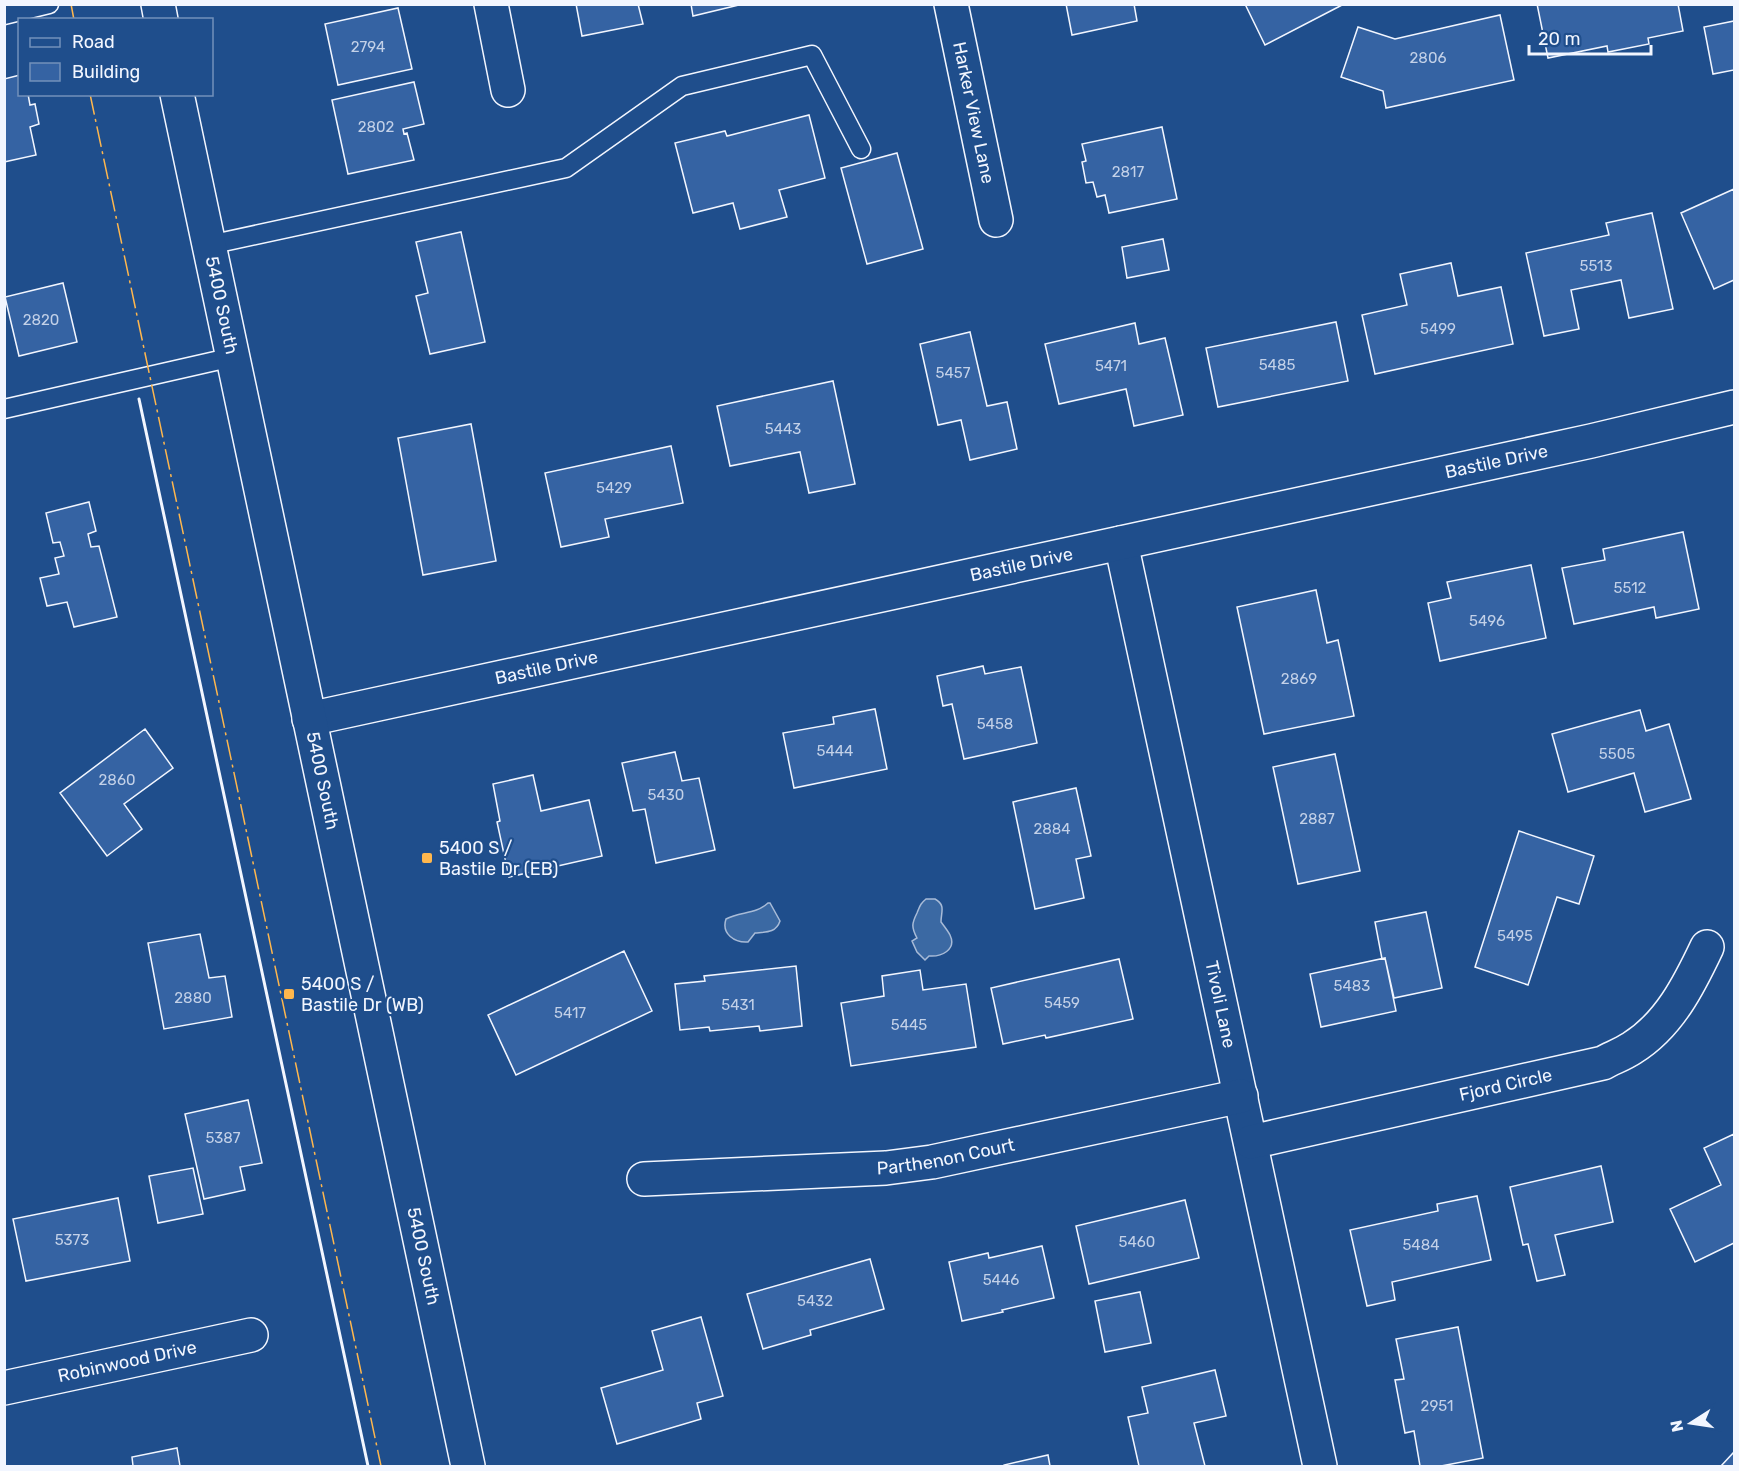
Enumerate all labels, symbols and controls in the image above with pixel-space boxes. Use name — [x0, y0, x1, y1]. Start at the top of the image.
legend — [18, 18, 213, 96]
scale bar — [1529, 18, 1650, 56]
text: 20 m — [1538, 28, 1580, 50]
text: Road — [72, 31, 115, 53]
house number: 2794 — [351, 38, 385, 56]
street label: Harker View Lane — [948, 40, 999, 186]
house number: 2806 — [1410, 49, 1446, 67]
text: Building — [72, 61, 140, 83]
house number: 2802 — [358, 118, 395, 136]
house number: 2817 — [1112, 163, 1145, 181]
street label: 5400 South — [201, 254, 243, 356]
house number: 5513 — [1579, 257, 1613, 275]
house number: 2820 — [23, 311, 59, 329]
house number: 5499 — [1420, 320, 1456, 338]
house number: 5485 — [1259, 356, 1295, 374]
house number: 5471 — [1095, 357, 1127, 375]
house number: 5457 — [936, 364, 971, 382]
house number: 5443 — [765, 420, 801, 438]
street label: Bastile Drive — [1443, 440, 1550, 483]
house number: 5429 — [596, 479, 632, 497]
street label: Bastile Drive — [968, 543, 1075, 586]
house number: 5512 — [1614, 579, 1647, 597]
house number: 5496 — [1469, 612, 1505, 630]
street label: Bastile Drive — [493, 646, 600, 689]
house number: 2869 — [1281, 670, 1317, 688]
house number: 5458 — [977, 715, 1013, 733]
street label: 5400 South — [302, 730, 344, 832]
house number: 5444 — [817, 742, 853, 760]
house number: 5505 — [1599, 745, 1635, 763]
house number: 2860 — [99, 771, 135, 789]
house number: 5430 — [648, 786, 684, 804]
house number: 2887 — [1299, 810, 1335, 828]
house number: 2884 — [1033, 820, 1071, 838]
place label: 5400 S / Bastile Dr (EB) — [439, 837, 558, 880]
marker: 5400 S / Bastile Dr (EB) — [420, 851, 434, 865]
house number: 5495 — [1497, 927, 1533, 945]
street label: Tivoli Lane — [1200, 959, 1241, 1050]
place label: 5400 S / Bastile Dr (WB) — [301, 973, 424, 1016]
house number: 5483 — [1334, 977, 1370, 995]
marker: 5400 S / Bastile Dr (WB) — [282, 987, 296, 1001]
house number: 2880 — [174, 989, 212, 1007]
house number: 5459 — [1044, 994, 1080, 1012]
house number: 5431 — [721, 996, 755, 1014]
house number: 5417 — [554, 1004, 586, 1022]
house number: 5445 — [891, 1016, 927, 1034]
street label: Fjord Circle — [1457, 1064, 1554, 1106]
house number: 5387 — [205, 1129, 241, 1147]
street label: Parthenon Court — [876, 1134, 1017, 1179]
street label: 5400 South — [402, 1205, 445, 1307]
house number: 5373 — [55, 1231, 89, 1249]
house number: 5460 — [1119, 1233, 1155, 1251]
house number: 5484 — [1402, 1236, 1440, 1254]
house number: 5446 — [983, 1271, 1019, 1289]
house number: 5432 — [797, 1292, 833, 1310]
street label: Robinwood Drive — [56, 1336, 199, 1387]
north arrow — [1661, 1393, 1721, 1453]
house number: 2951 — [1421, 1397, 1453, 1415]
text: N — [1666, 1418, 1687, 1434]

